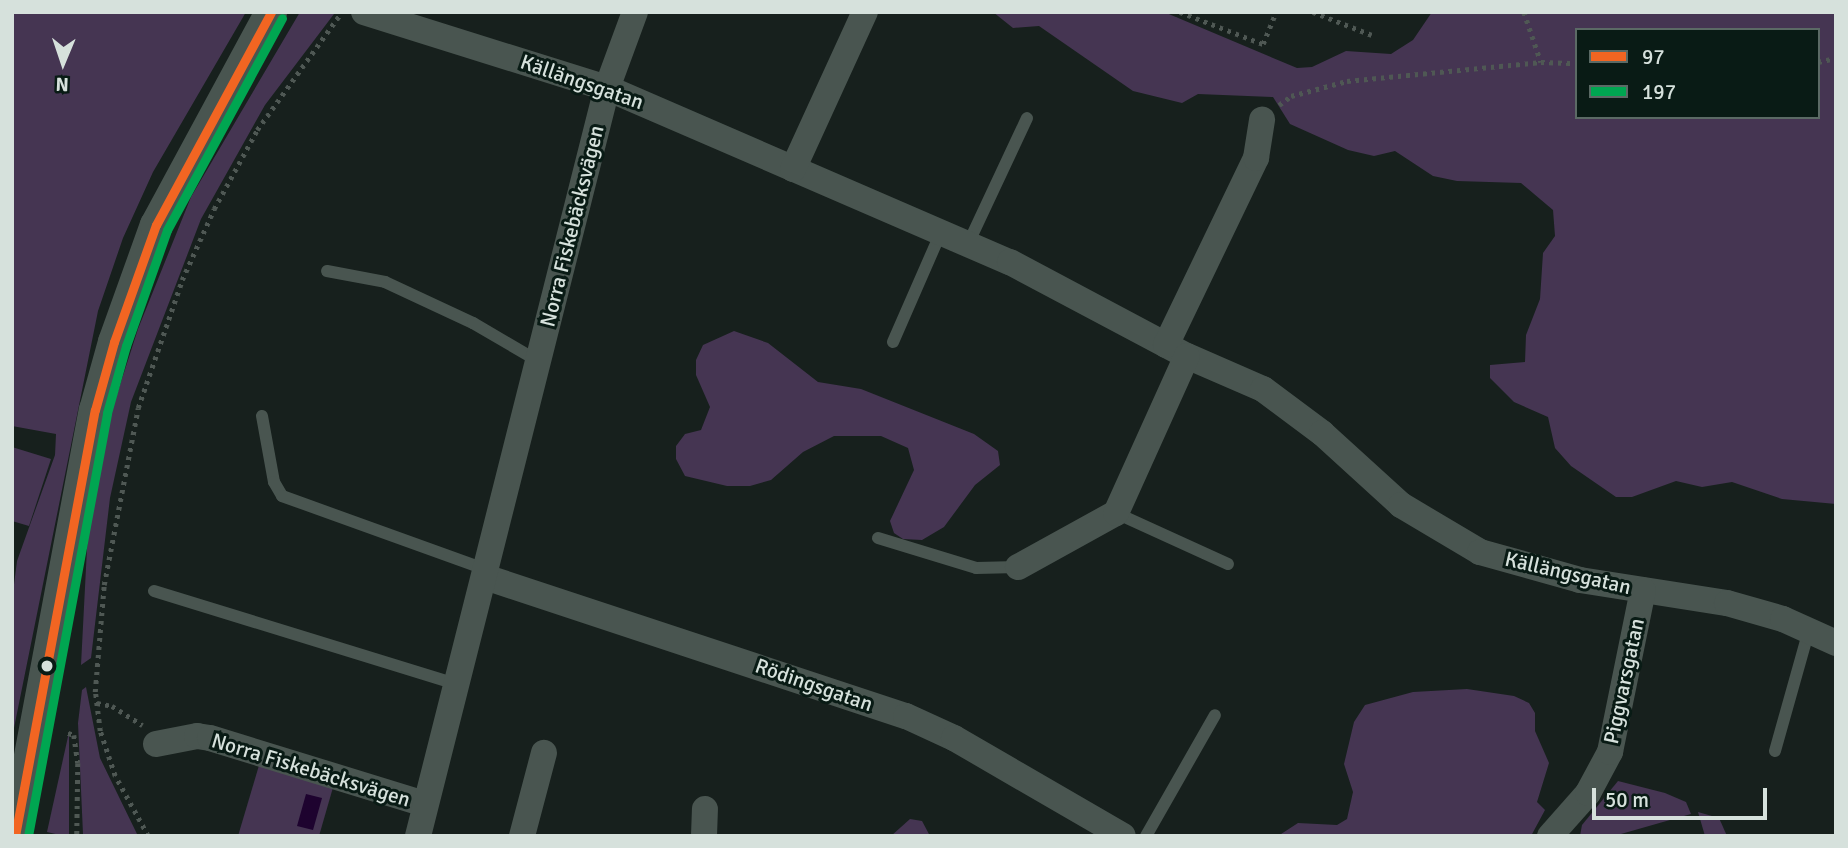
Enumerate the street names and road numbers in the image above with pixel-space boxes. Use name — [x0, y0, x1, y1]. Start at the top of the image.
street label: Källängsgatan — [517, 49, 647, 115]
street label: Norra Fiskebäcksvägen — [535, 123, 609, 329]
street label: Källängsgatan — [1502, 546, 1634, 600]
street label: Piggvarsgatan — [1598, 616, 1650, 746]
street label: Rödingsgatan — [752, 653, 876, 717]
street label: Norra Fiskebäcksvägen — [209, 728, 413, 812]

